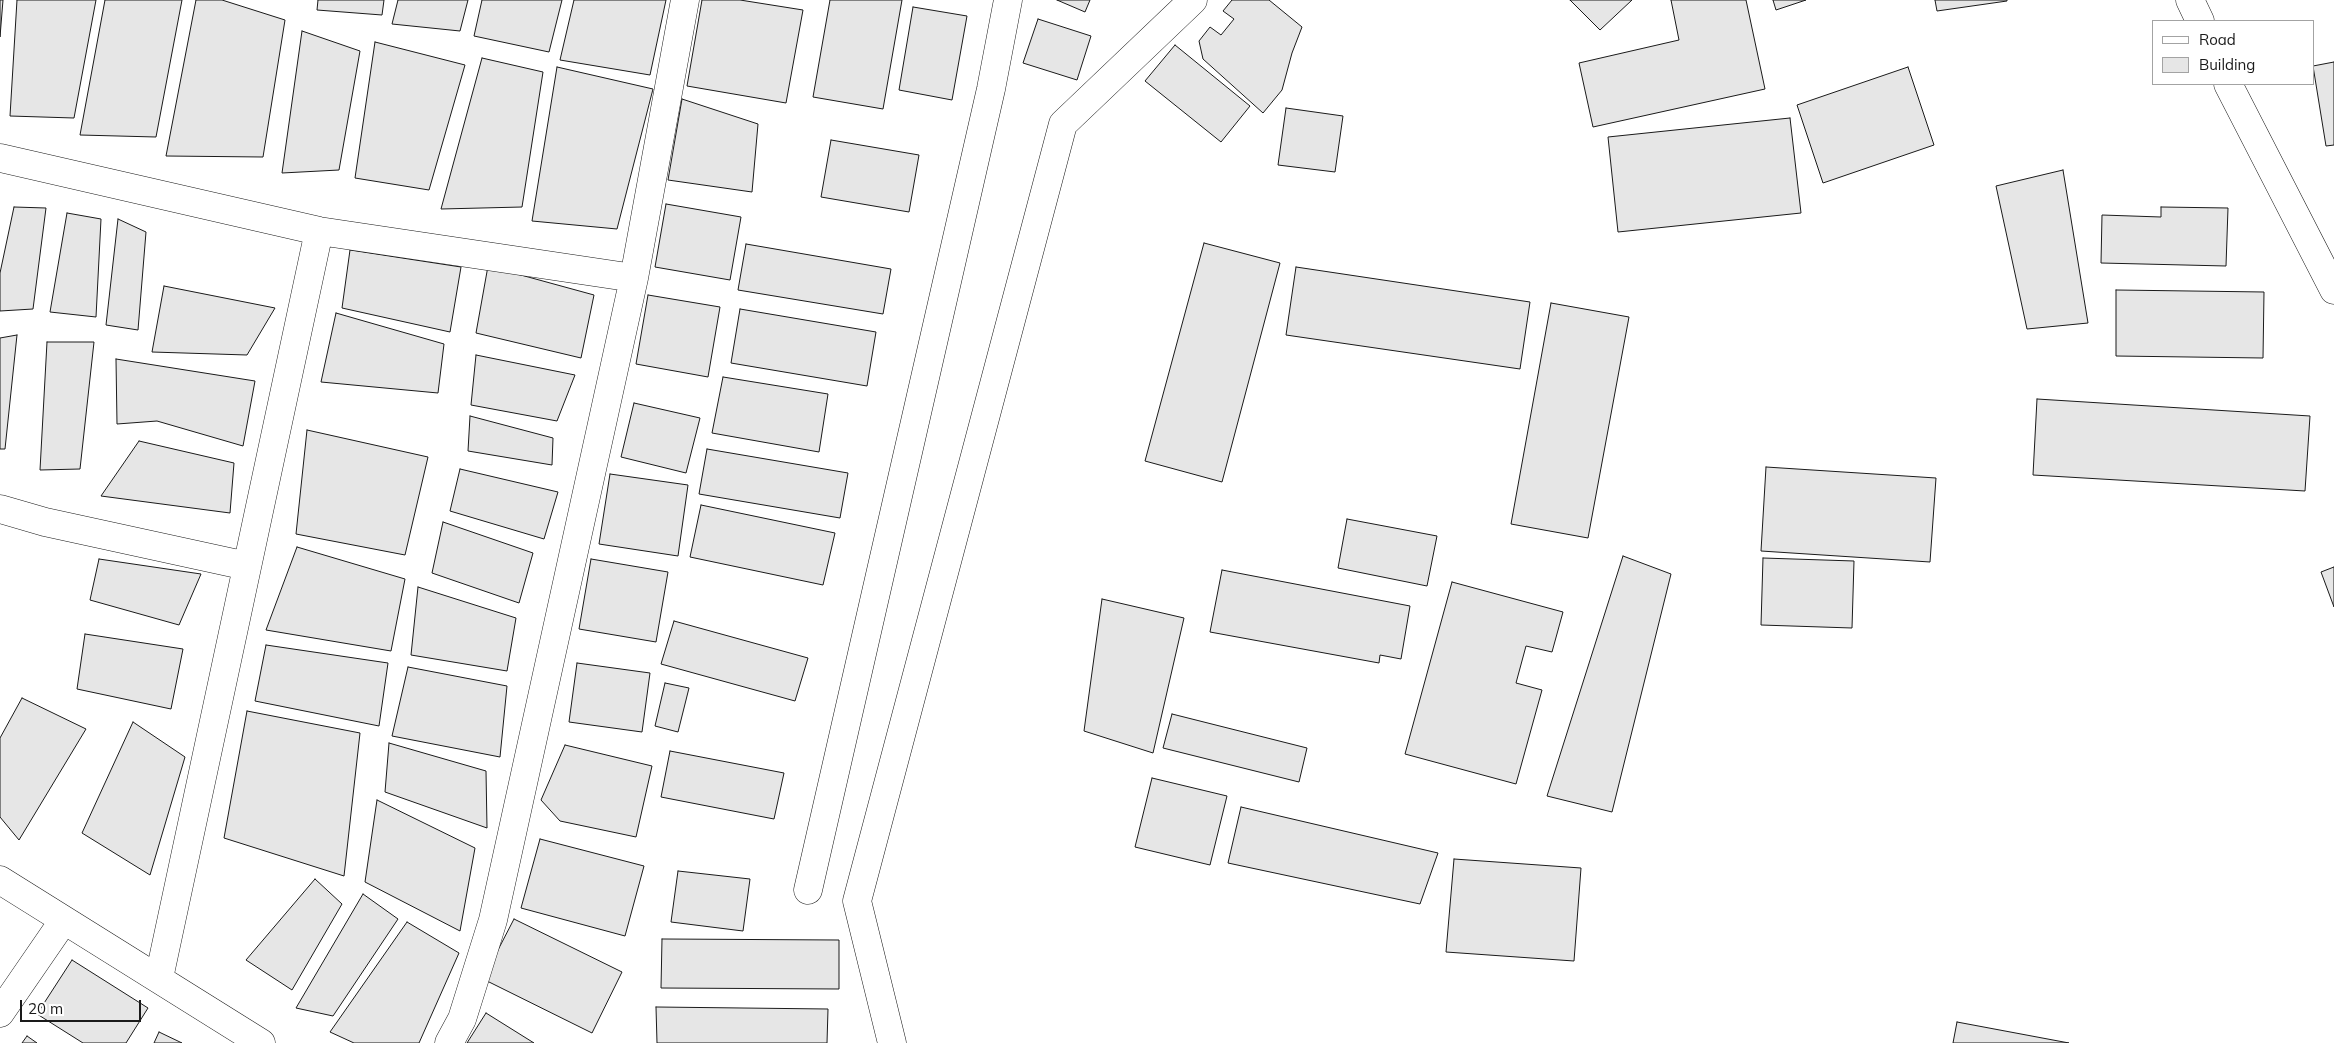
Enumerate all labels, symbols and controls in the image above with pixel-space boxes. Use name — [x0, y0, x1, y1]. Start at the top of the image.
legend — [2152, 20, 2314, 85]
text: Road — [2199, 30, 2236, 49]
text: Building — [2199, 55, 2255, 74]
scale bar — [22, 990, 144, 1022]
text: 20 m — [28, 999, 63, 1018]

